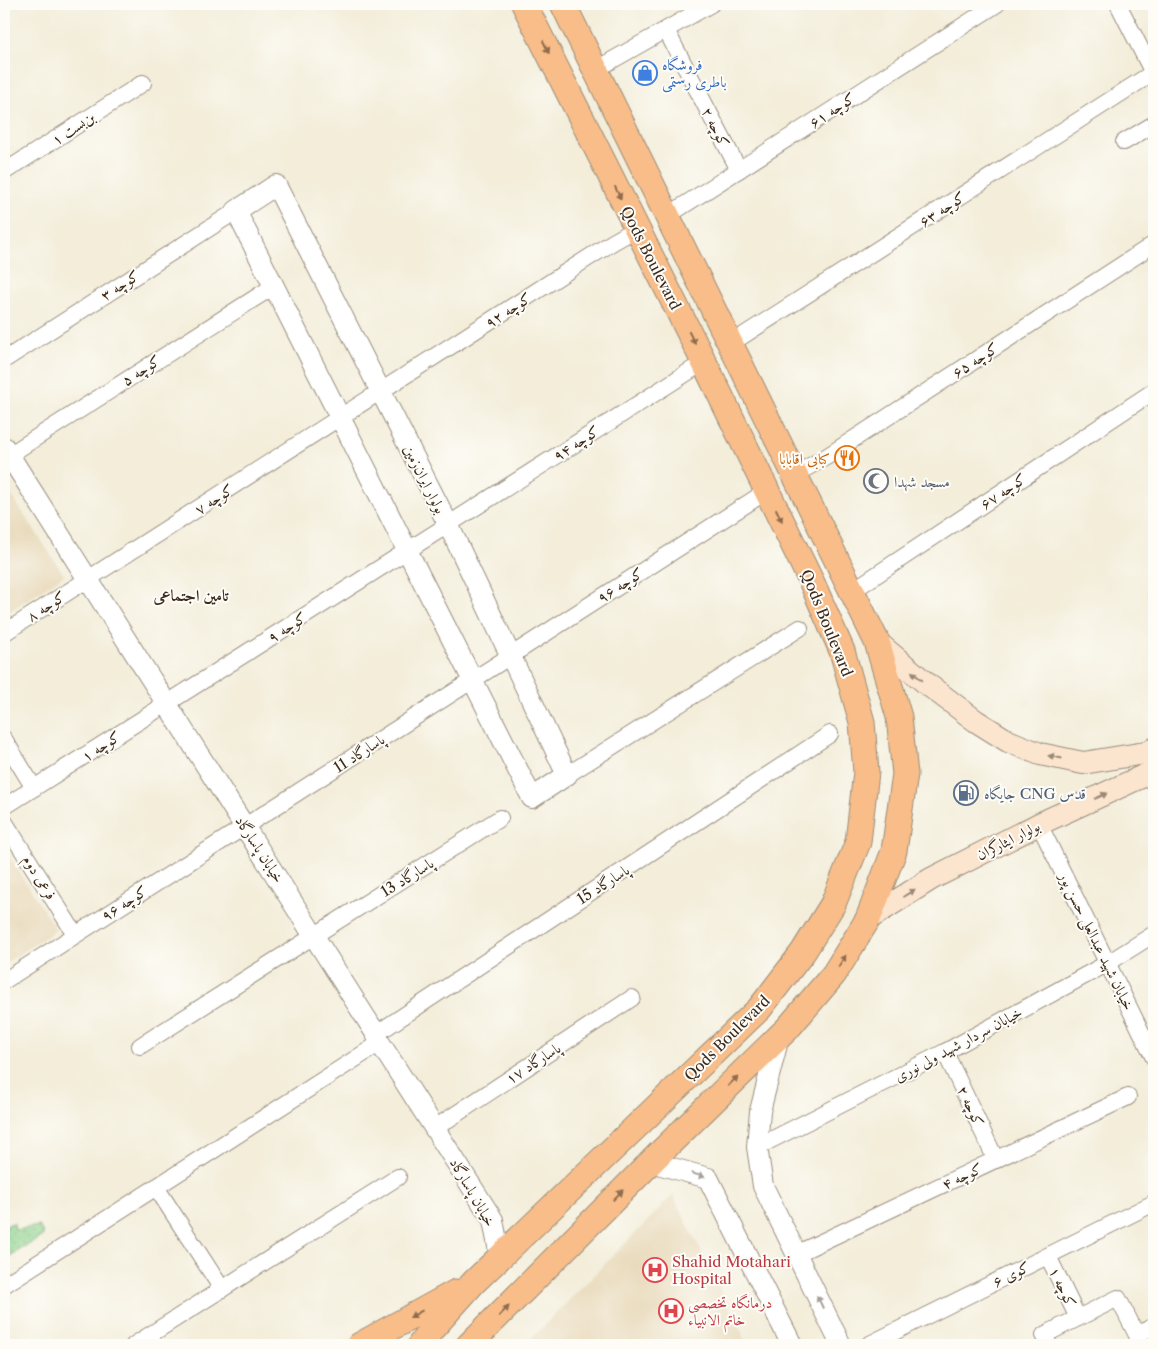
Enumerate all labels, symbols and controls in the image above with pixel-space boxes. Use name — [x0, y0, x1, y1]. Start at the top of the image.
one-way arrow — [541, 40, 550, 55]
place label: فروشگاه باطری رستمی — [662, 55, 727, 93]
shop icon: فروشگاه باطری رستمی — [632, 60, 658, 86]
street label: کوچه ۶۱ — [805, 88, 860, 134]
street label: کوچه ۲ — [696, 104, 734, 151]
street label: بن‌بست ۱ — [48, 107, 98, 149]
one-way arrow — [614, 186, 622, 200]
street label: کوچه ۶۳ — [915, 187, 970, 233]
street label: Qods Boulevard — [617, 203, 685, 313]
street label: کوچه ۳ — [97, 265, 144, 306]
street label: کوچه ۹۲ — [481, 288, 536, 334]
one-way arrow — [688, 331, 696, 345]
street label: کوچه ۶۵ — [948, 338, 1003, 384]
street label: کوچه ۵ — [118, 350, 165, 391]
street label: کوچه ۹۴ — [549, 421, 604, 467]
street label: بولوار ایران‌زمین — [400, 441, 450, 517]
restaurant icon: کبابی اقابابا — [834, 445, 860, 471]
place label: کبابی اقابابا — [779, 449, 830, 470]
mosque icon: مسجد شهدا — [863, 468, 889, 494]
street label: کوچه ۶۷ — [976, 469, 1031, 515]
place label: مسجد شهدا — [894, 472, 950, 492]
street label: کوچه ۷ — [191, 479, 238, 520]
one-way arrow — [775, 508, 783, 522]
street label: کوچه ۹۶ — [593, 563, 648, 609]
street label: Qods Boulevard — [797, 567, 857, 679]
district label: تامین اجتماعی — [152, 585, 230, 606]
street label: کوچه ۸ — [23, 586, 70, 627]
street label: کوچه ۹ — [264, 607, 311, 648]
one-way arrow — [911, 670, 924, 681]
street label: کوچه ۱ — [78, 726, 125, 767]
street label: پاسارگاد 11 — [330, 729, 390, 778]
one-way arrow — [1047, 753, 1063, 761]
fuel station icon: جایگاه CNG قدس — [953, 780, 979, 806]
place label: جایگاه CNG قدس — [984, 784, 1086, 803]
one-way arrow — [1094, 792, 1108, 800]
street label: خیابان پاسارگاد — [230, 812, 289, 887]
street label: بولوار ایثارگران — [973, 816, 1044, 865]
street label: فرعی دوم — [16, 851, 61, 905]
street label: پاسارگاد 13 — [377, 853, 439, 902]
street label: پاسارگاد 15 — [573, 859, 635, 910]
street label: خیابان شهید عبدالعلی حسن پور — [1053, 867, 1139, 1014]
street label: کوچه ۹۶ — [97, 881, 152, 927]
one-way arrow — [903, 888, 916, 898]
one-way arrow — [838, 954, 847, 968]
street label: Qods Boulevard — [680, 991, 774, 1085]
street label: خیابان سردار شهید ولی نوری — [891, 1002, 1026, 1087]
street label: پاسارگاد ۱۷ — [502, 1038, 566, 1090]
one-way arrow — [727, 1075, 739, 1087]
street label: کوچه ۲ — [952, 1083, 989, 1130]
street label: خیابان پاسارگاد — [444, 1154, 500, 1231]
street label: کوچه ۴ — [939, 1158, 986, 1195]
one-way arrow — [691, 1172, 706, 1180]
one-way arrow — [612, 1190, 624, 1202]
place label: Shahid Motahari Hospital — [672, 1252, 791, 1288]
hospital icon: Shahid Motahari Hospital — [642, 1257, 668, 1283]
street label: کوی ۶ — [989, 1257, 1033, 1291]
street label: کوچه ۱ — [1043, 1264, 1081, 1311]
place label: درمانگاه تخصصی خاتم الانبیاء — [688, 1293, 772, 1333]
one-way arrow — [815, 1294, 824, 1309]
hospital icon: درمانگاه تخصصی خاتم الانبیاء — [658, 1298, 684, 1324]
one-way arrow — [497, 1305, 509, 1317]
one-way arrow — [409, 1310, 423, 1318]

